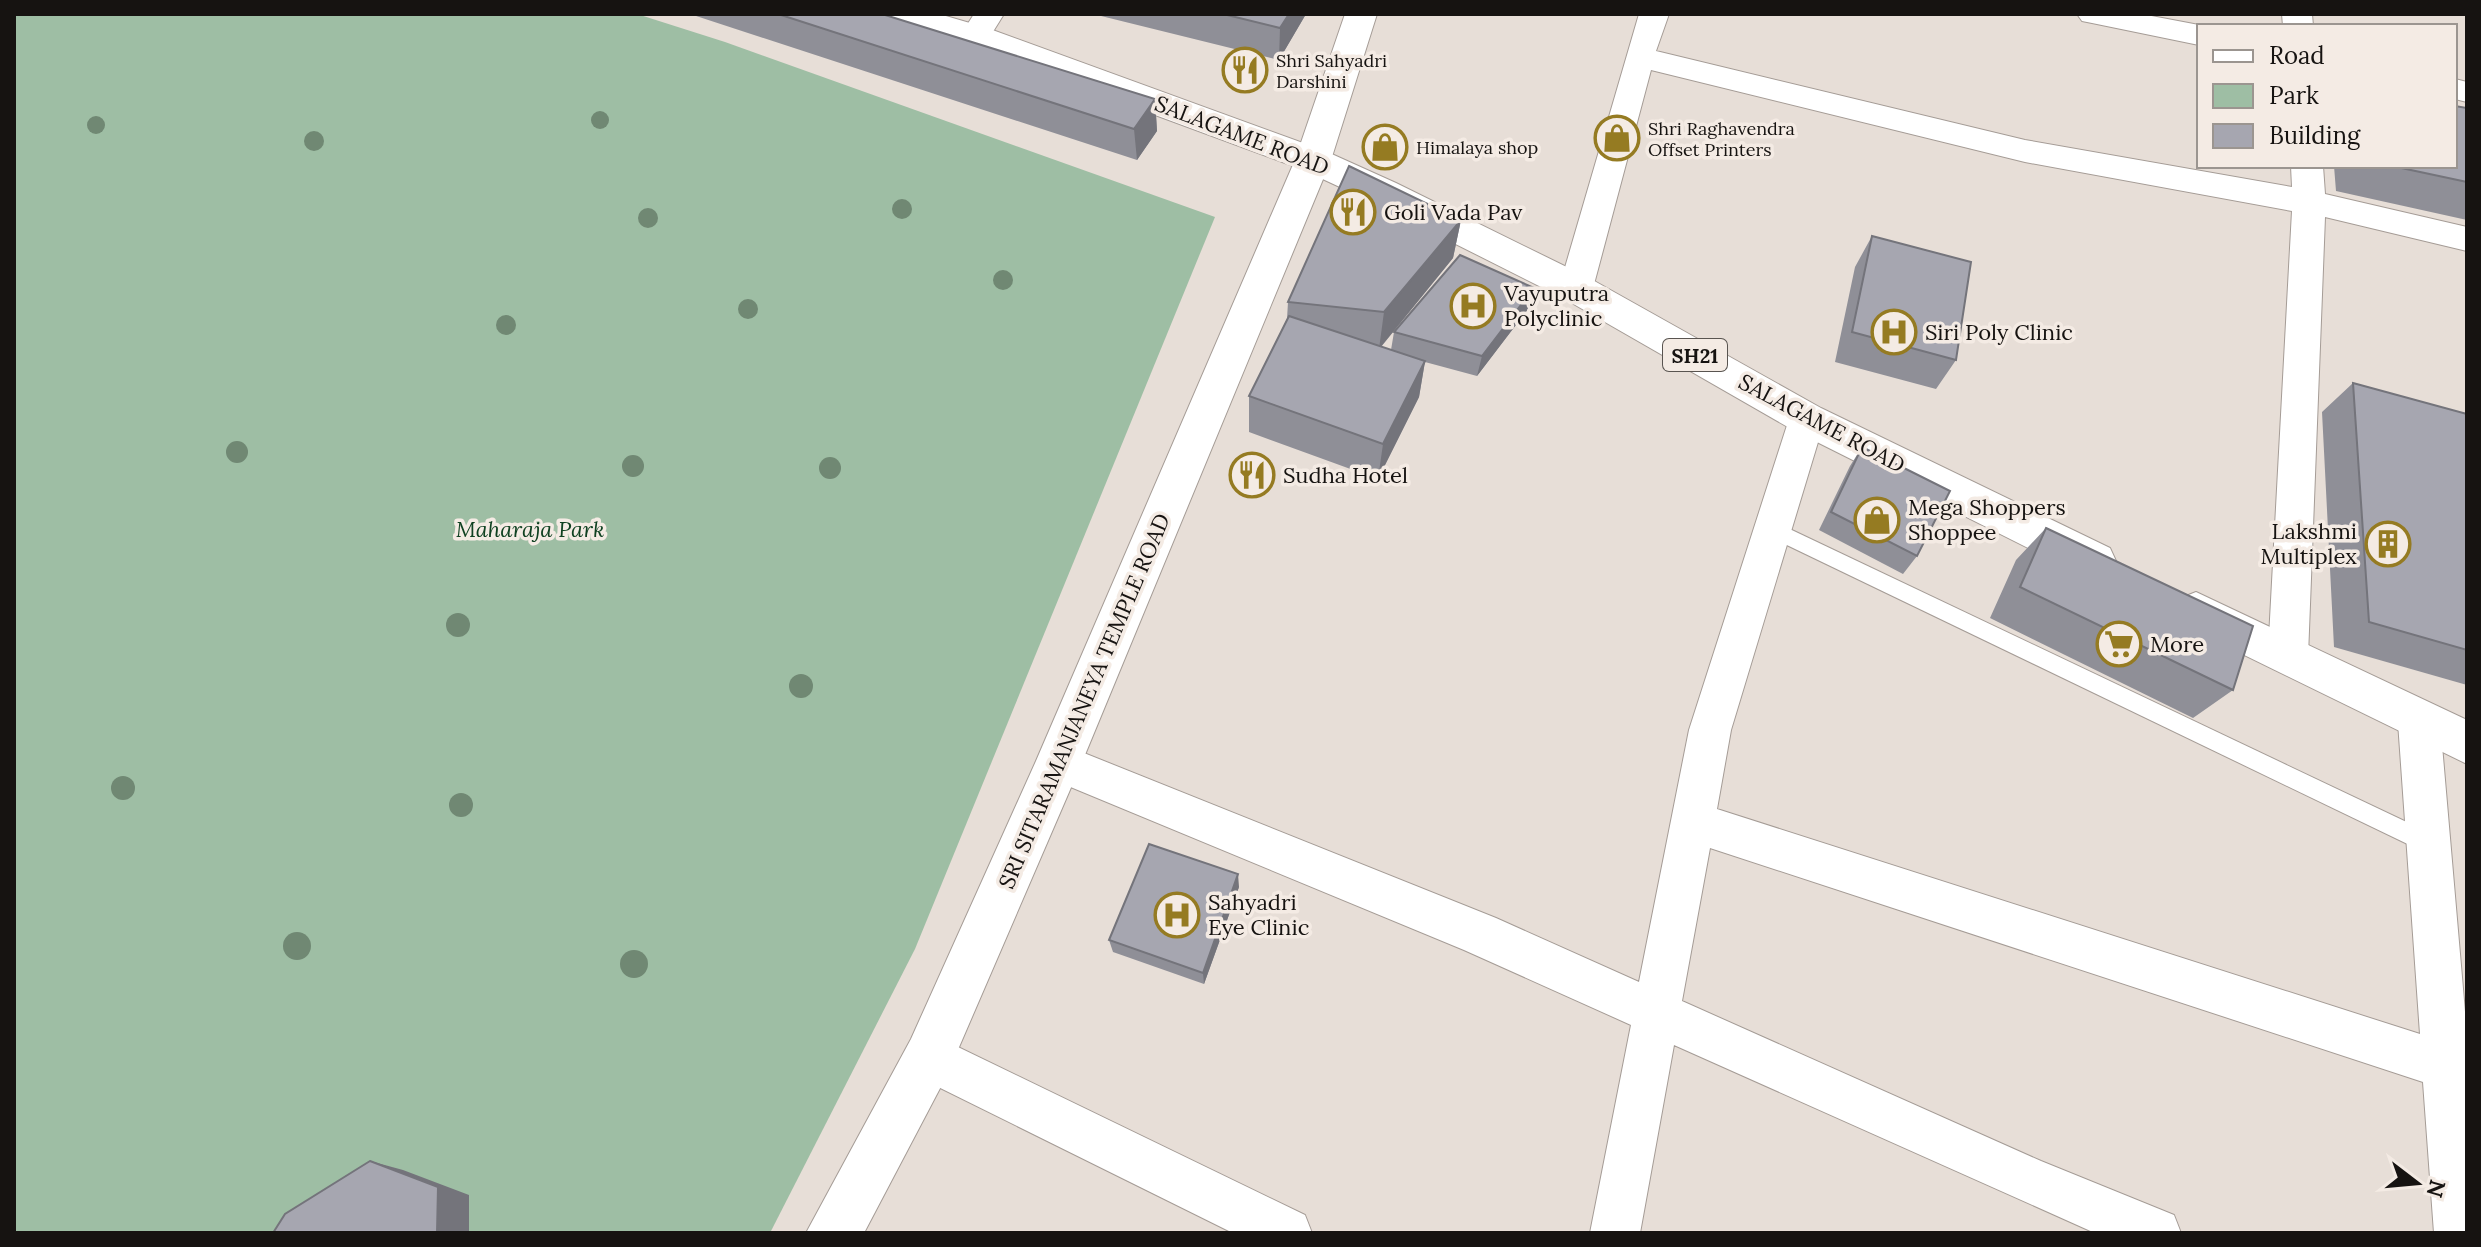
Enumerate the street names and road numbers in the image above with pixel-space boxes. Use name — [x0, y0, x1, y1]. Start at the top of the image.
street label: SALAGAME ROAD — [1151, 89, 1333, 181]
road number: SH21 — [1663, 339, 1727, 371]
street label: SALAGAME ROAD — [1734, 367, 1910, 479]
street label: SRI SITARAMANJANEYA TEMPLE ROAD — [992, 509, 1176, 893]

